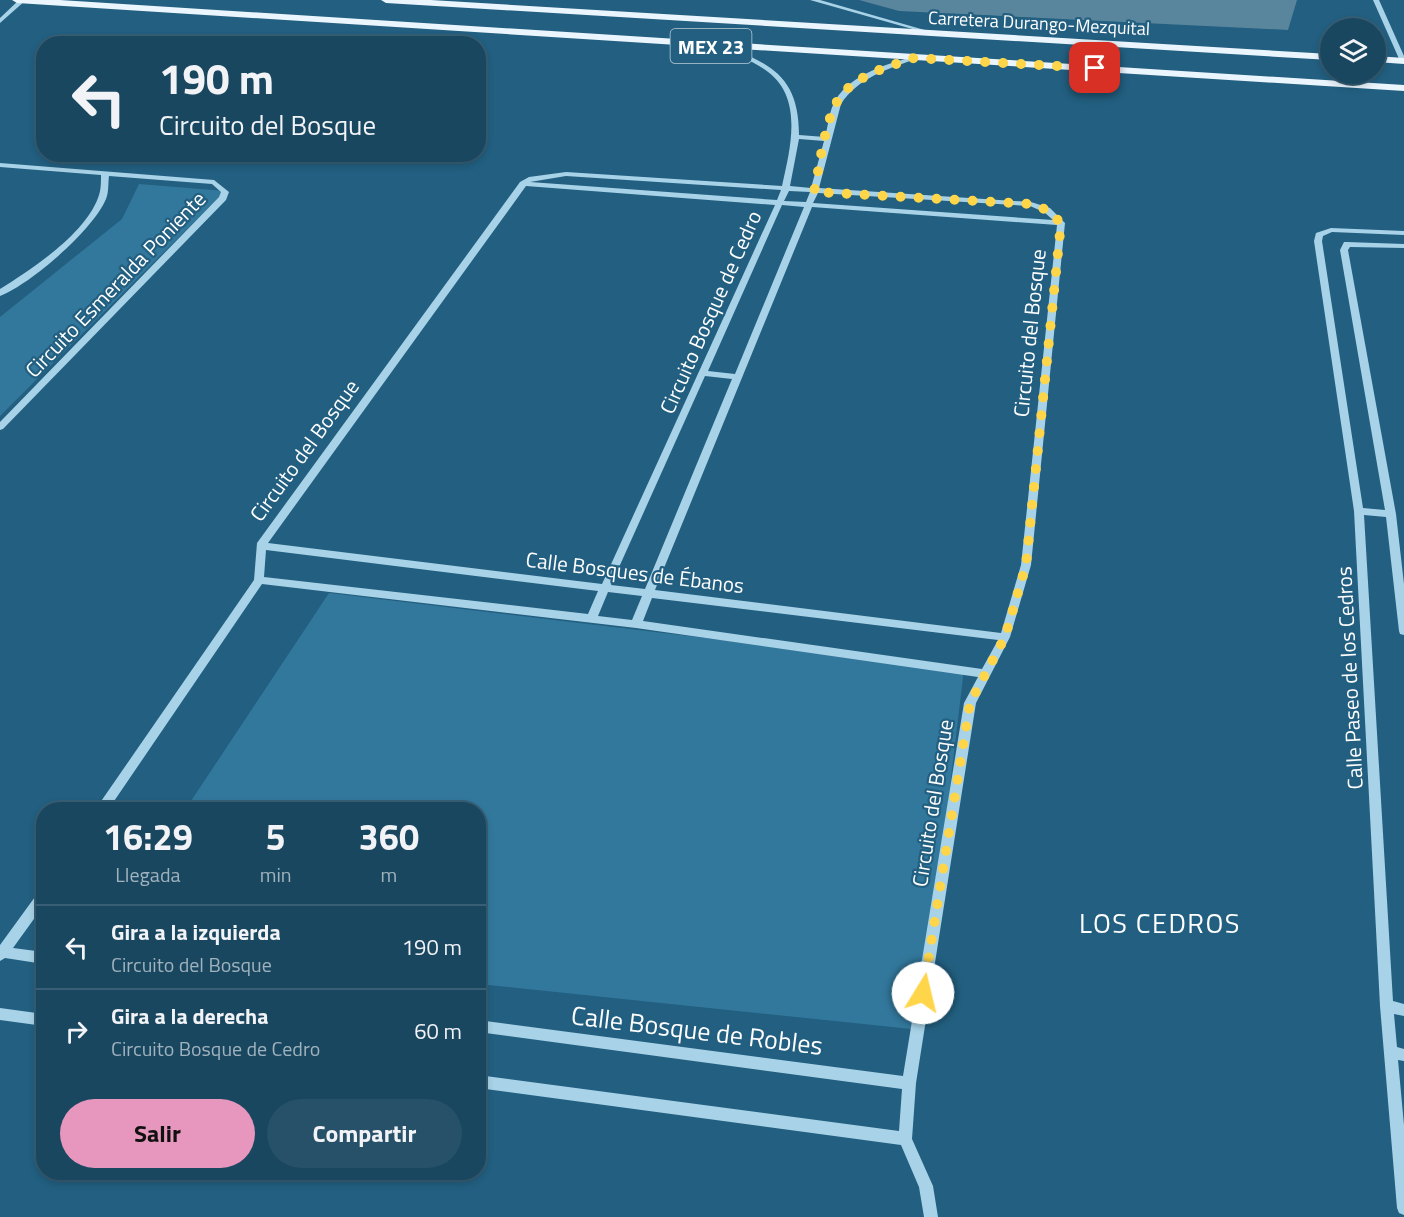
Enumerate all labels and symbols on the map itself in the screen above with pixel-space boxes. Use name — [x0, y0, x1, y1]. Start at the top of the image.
street label: Carretera Durango-Mezquital — [927, 4, 1151, 42]
road number: MEX 23 — [670, 29, 752, 63]
pin — [1069, 42, 1120, 93]
street label: Circuito Esmeralda Poniente — [17, 183, 213, 385]
street label: Circuito Bosque de Cedro — [651, 205, 769, 419]
street label: Circuito del Bosque — [1004, 247, 1054, 419]
street label: Circuito del Bosque — [241, 372, 367, 528]
street label: Calle Bosques de Ébanos — [524, 543, 746, 601]
street label: Calle Paseo de los Cedros — [1327, 566, 1371, 790]
street label: Circuito del Bosque — [903, 717, 961, 889]
district label: LOS CEDROS — [1079, 902, 1241, 943]
position arrow — [891, 961, 955, 1025]
street label: Calle Bosque de Robles — [569, 995, 825, 1065]

